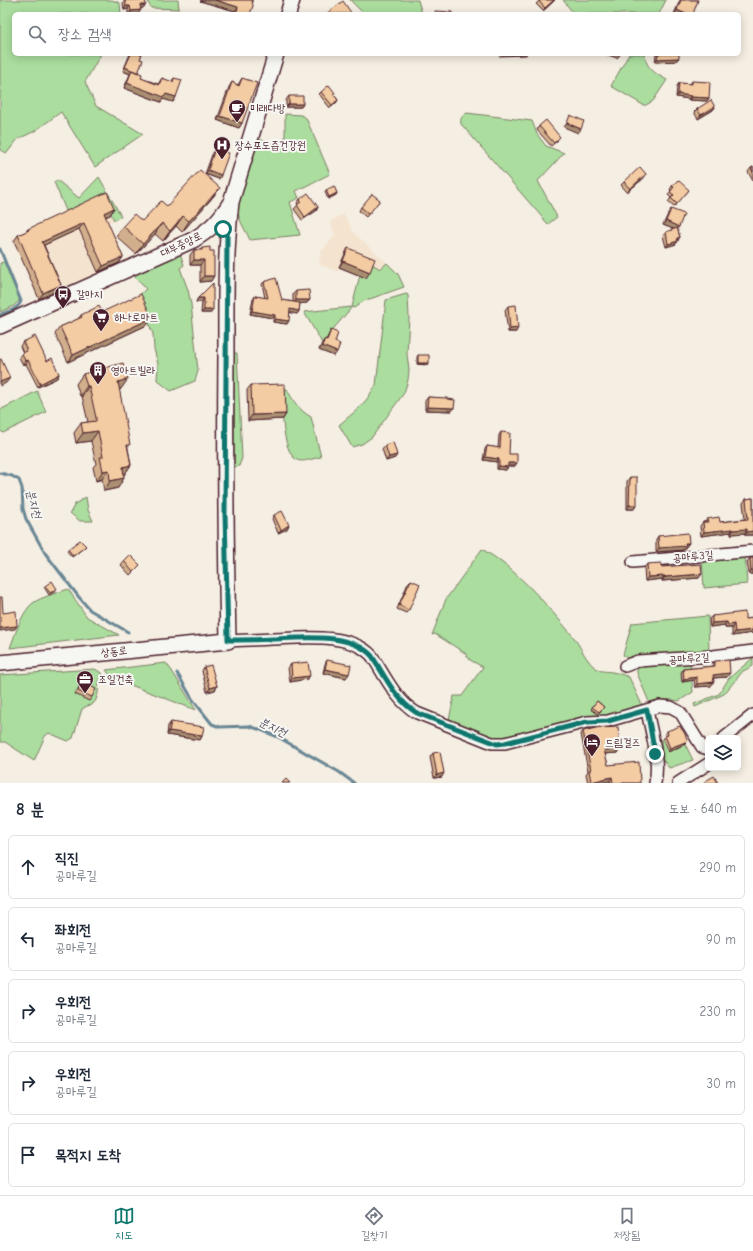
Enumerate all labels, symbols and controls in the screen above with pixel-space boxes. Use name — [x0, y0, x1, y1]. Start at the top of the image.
search box — [12, 12, 741, 56]
icon: search — [26, 23, 48, 45]
text: 장소 검색 — [58, 25, 111, 43]
cafe icon: 미래다방 — [227, 98, 247, 123]
place label: 미래다방 — [250, 102, 286, 115]
hospital icon: 장수포도즙건강원 — [212, 135, 232, 160]
place label: 장수포도즙건강원 — [235, 139, 306, 152]
route start — [214, 220, 232, 238]
street label: 대부중앙로 — [158, 229, 204, 260]
bus stop icon: 갈마지 — [53, 284, 73, 309]
place label: 갈마지 — [76, 288, 103, 301]
supermarket icon: 하나로마트 — [91, 307, 111, 332]
place label: 하나로마트 — [114, 311, 158, 324]
building icon: 영아트빌라 — [88, 360, 108, 385]
place label: 영아트빌라 — [111, 364, 155, 377]
water label: 분지천 — [23, 488, 45, 521]
street label: 공마루3길 — [672, 548, 714, 565]
street label: 상동로 — [100, 644, 128, 659]
street label: 공마루2길 — [668, 651, 710, 666]
office icon: 조일건축 — [75, 669, 95, 694]
place label: 조일건축 — [98, 673, 134, 686]
water label: 분지천 — [257, 714, 290, 740]
hotel icon: 드림걸즈 — [582, 732, 602, 757]
map controls — [705, 735, 741, 771]
button: layers — [705, 735, 741, 771]
place label: 드림걸즈 — [605, 736, 640, 749]
route end — [646, 745, 664, 763]
text: 8 분 — [16, 800, 44, 819]
text: 도보 · 640 m — [669, 801, 737, 816]
text: 직진 — [55, 849, 79, 867]
icon: ahead — [17, 856, 39, 878]
text: 290 m — [699, 860, 736, 875]
text: 공마루길 — [55, 868, 97, 883]
text: 좌회전 — [55, 921, 91, 939]
icon: left — [17, 928, 39, 950]
text: 90 m — [706, 932, 736, 947]
text: 공마루길 — [55, 940, 97, 955]
text: 우회전 — [55, 993, 91, 1011]
icon: right — [17, 1000, 39, 1022]
text: 230 m — [700, 1004, 736, 1019]
text: 공마루길 — [55, 1012, 97, 1027]
text: 우회전 — [55, 1065, 91, 1083]
icon: right — [17, 1072, 39, 1094]
text: 30 m — [706, 1076, 736, 1091]
text: 공마루길 — [55, 1084, 97, 1099]
icon: arrive — [17, 1144, 39, 1166]
text: 목적지 도착 — [55, 1146, 121, 1164]
tab: 지도 — [113, 1205, 135, 1243]
tab: 길찾기 — [361, 1205, 387, 1243]
tab: 저장됨 — [613, 1205, 640, 1243]

